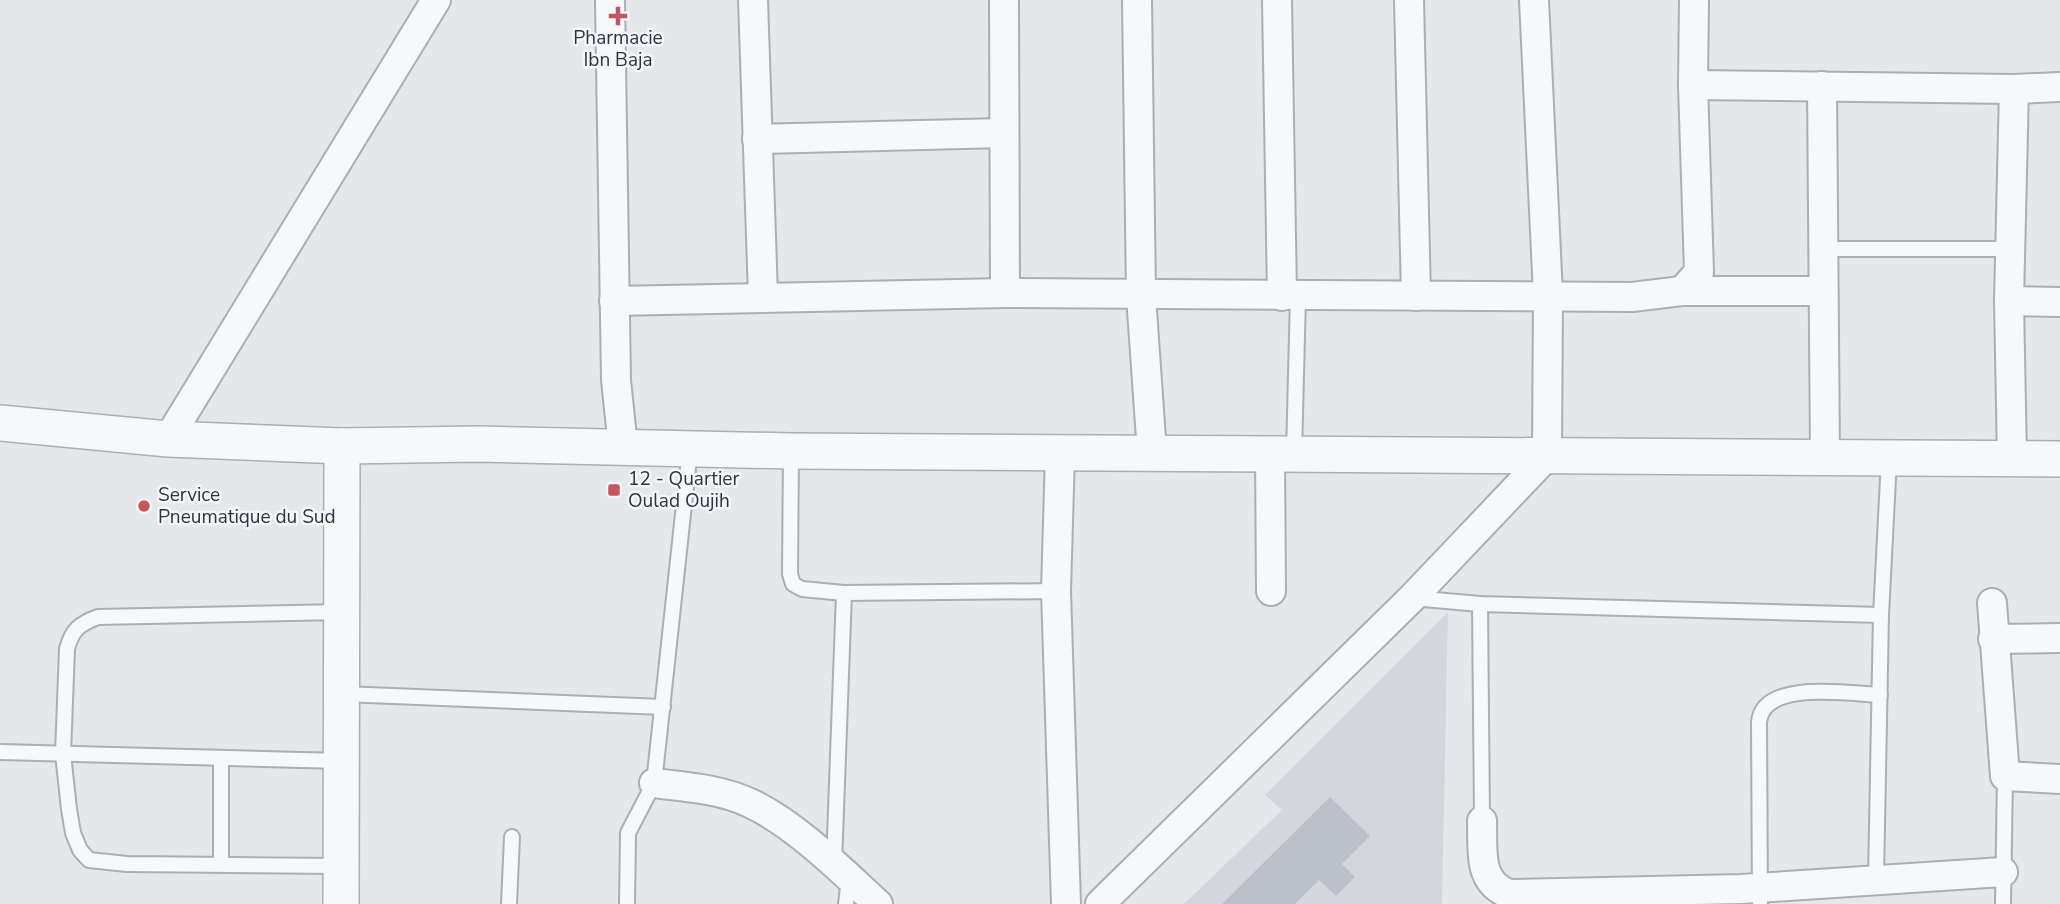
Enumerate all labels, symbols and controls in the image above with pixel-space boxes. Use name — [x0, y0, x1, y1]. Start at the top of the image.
marker: Pharmacie Ibn Baja — [610, 8, 626, 24]
place label: Pharmacie Ibn Baja — [573, 25, 663, 73]
place label: 12 - Quartier Oulad Oujih — [628, 466, 739, 514]
place label: Service Pneumatique du Sud — [158, 482, 336, 530]
marker: 12 - Quartier Oulad Oujih — [606, 482, 622, 498]
marker: Service Pneumatique du Sud — [136, 498, 152, 514]

